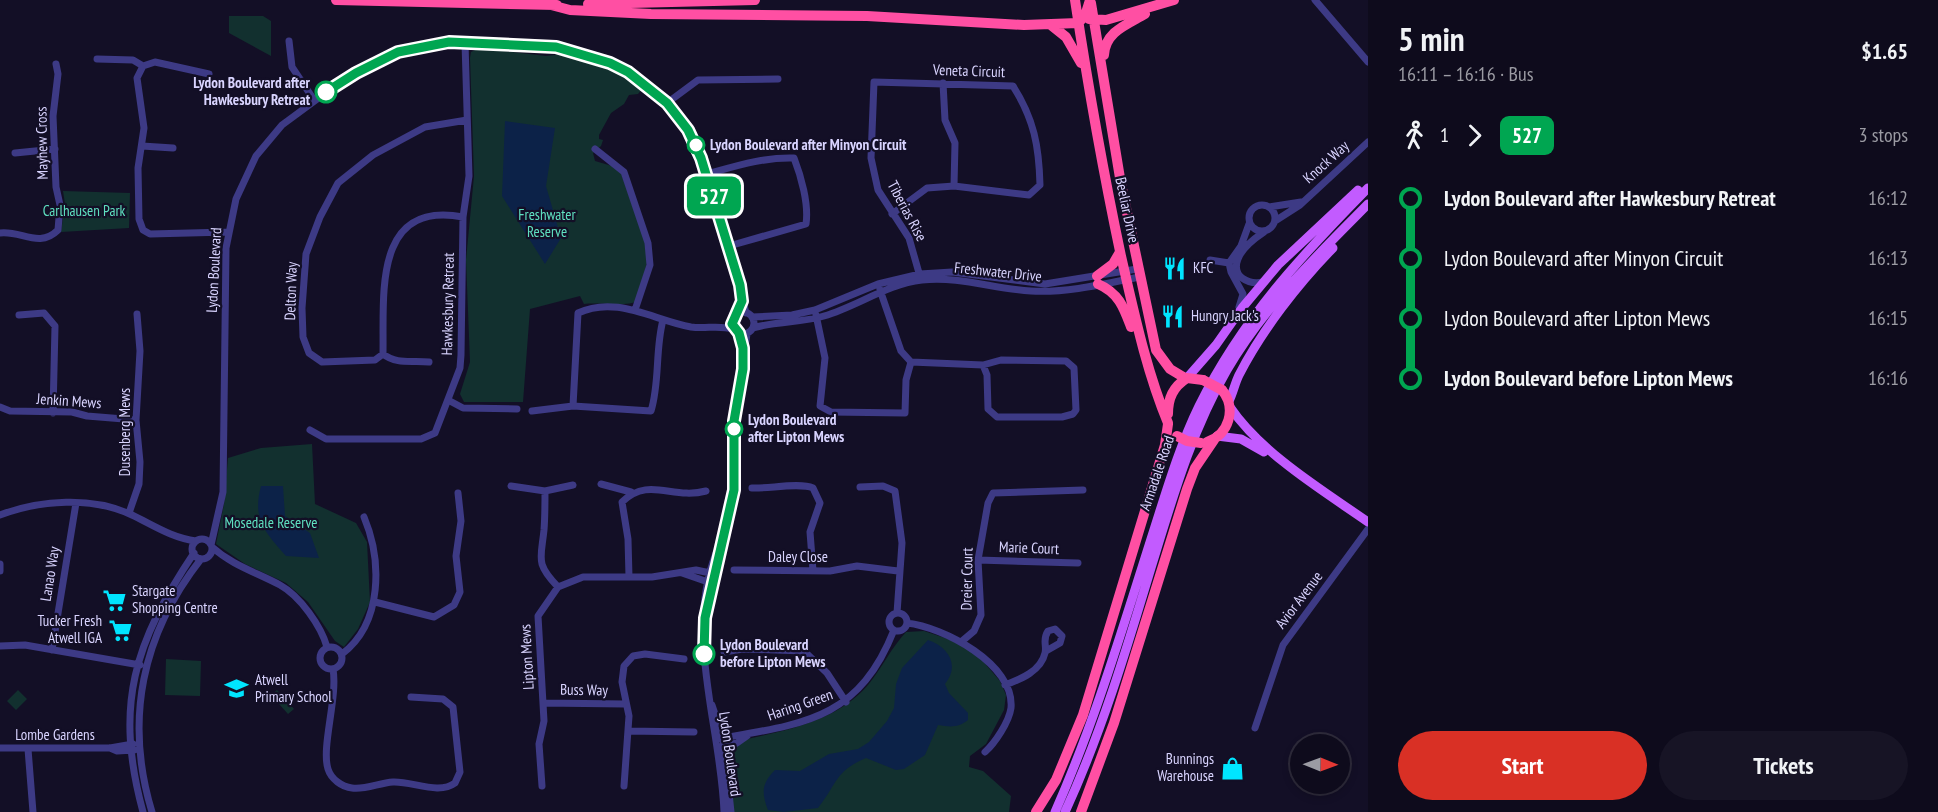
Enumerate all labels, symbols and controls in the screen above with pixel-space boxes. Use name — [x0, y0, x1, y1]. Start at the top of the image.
text: 5 min — [1398, 17, 1465, 60]
text: $1.65 — [1861, 37, 1908, 65]
street label: Veneta Circuit — [932, 60, 1005, 81]
text: 16:11 – 16:16 · Bus — [1398, 61, 1533, 87]
place label: Lydon Boulevard after Hawkesbury Retreat — [193, 73, 311, 109]
marker: Lydon Boulevard after Hawkesbury Retreat — [315, 81, 337, 103]
street label: Mayhew Cross — [31, 106, 52, 180]
icon: walk — [1398, 119, 1431, 152]
icon: forward — [1458, 119, 1491, 152]
text: 1 — [1440, 122, 1449, 148]
text: 527 — [1512, 122, 1542, 149]
text: 3 stops — [1859, 122, 1908, 148]
place label: Lydon Boulevard after Minyon Circuit — [710, 135, 907, 154]
marker: Lydon Boulevard after Minyon Circuit — [687, 136, 705, 154]
street label: Knock Way — [1299, 136, 1353, 187]
street label: Beeliar Drive — [1111, 175, 1144, 244]
line badge: 527 — [680, 176, 748, 216]
street label: Tiberias Rise — [884, 177, 931, 244]
text: 527 — [699, 183, 729, 210]
text: Lydon Boulevard after Hawkesbury Retreat — [1444, 184, 1776, 212]
text: 16:12 — [1868, 185, 1908, 211]
park label: Carlhausen Park — [43, 201, 126, 220]
park label: Freshwater Reserve — [518, 205, 577, 241]
street label: Lydon Boulevard — [202, 227, 225, 313]
text: Lydon Boulevard after Minyon Circuit — [1444, 244, 1723, 272]
text: 16:13 — [1868, 245, 1908, 271]
street label: Hawkesbury Retreat — [437, 252, 458, 356]
restaurant icon: KFC — [1162, 255, 1188, 281]
street label: Freshwater Drive — [953, 257, 1043, 286]
place label: KFC — [1193, 258, 1214, 277]
street label: Delton Way — [280, 261, 301, 321]
restaurant icon: Hungry Jack's — [1160, 303, 1186, 329]
text: Lydon Boulevard after Lipton Mews — [1444, 304, 1710, 332]
text: 16:15 — [1868, 305, 1908, 331]
place label: Hungry Jack's — [1191, 306, 1259, 325]
text: Lydon Boulevard before Lipton Mews — [1444, 364, 1733, 392]
text: 16:16 — [1868, 365, 1908, 391]
street label: Dusenberg Mews — [115, 388, 134, 476]
street label: Jenkin Mews — [35, 389, 102, 412]
place label: Lydon Boulevard after Lipton Mews — [748, 410, 844, 446]
marker: Lydon Boulevard after Lipton Mews — [725, 420, 743, 438]
street label: Armadale Road — [1135, 433, 1178, 513]
park label: Mosedale Reserve — [225, 513, 317, 532]
street label: Marie Court — [999, 537, 1060, 558]
street label: Lanao Way — [36, 545, 63, 603]
street label: Daley Close — [768, 547, 828, 566]
street label: Dreier Court — [956, 547, 977, 611]
street label: Avior Avenue — [1271, 567, 1326, 632]
place label: Stargate Shopping Centre — [132, 581, 218, 617]
supermarket icon: Stargate Shopping Centre — [101, 587, 127, 613]
place label: Tucker Fresh Atwell IGA — [37, 611, 103, 647]
supermarket icon: Tucker Fresh Atwell IGA — [107, 617, 133, 643]
street label: Lipton Mews — [515, 624, 538, 690]
place label: Lydon Boulevard before Lipton Mews — [720, 635, 826, 671]
marker: Lydon Boulevard before Lipton Mews — [693, 643, 715, 665]
place label: Atwell Primary School — [255, 670, 332, 706]
school or university icon: Atwell Primary School — [224, 676, 250, 702]
street label: Buss Way — [560, 680, 608, 699]
street label: Haring Green — [765, 684, 835, 725]
street label: Lydon Boulevard — [715, 710, 746, 798]
street label: Lombe Gardens — [15, 725, 95, 744]
button: Start — [1398, 731, 1647, 800]
button: Tickets — [1659, 731, 1908, 800]
north arrow — [1290, 734, 1350, 794]
map controls — [1290, 734, 1350, 794]
place label: Bunnings Warehouse — [1157, 749, 1214, 785]
shop icon: Bunnings Warehouse — [1219, 755, 1245, 781]

